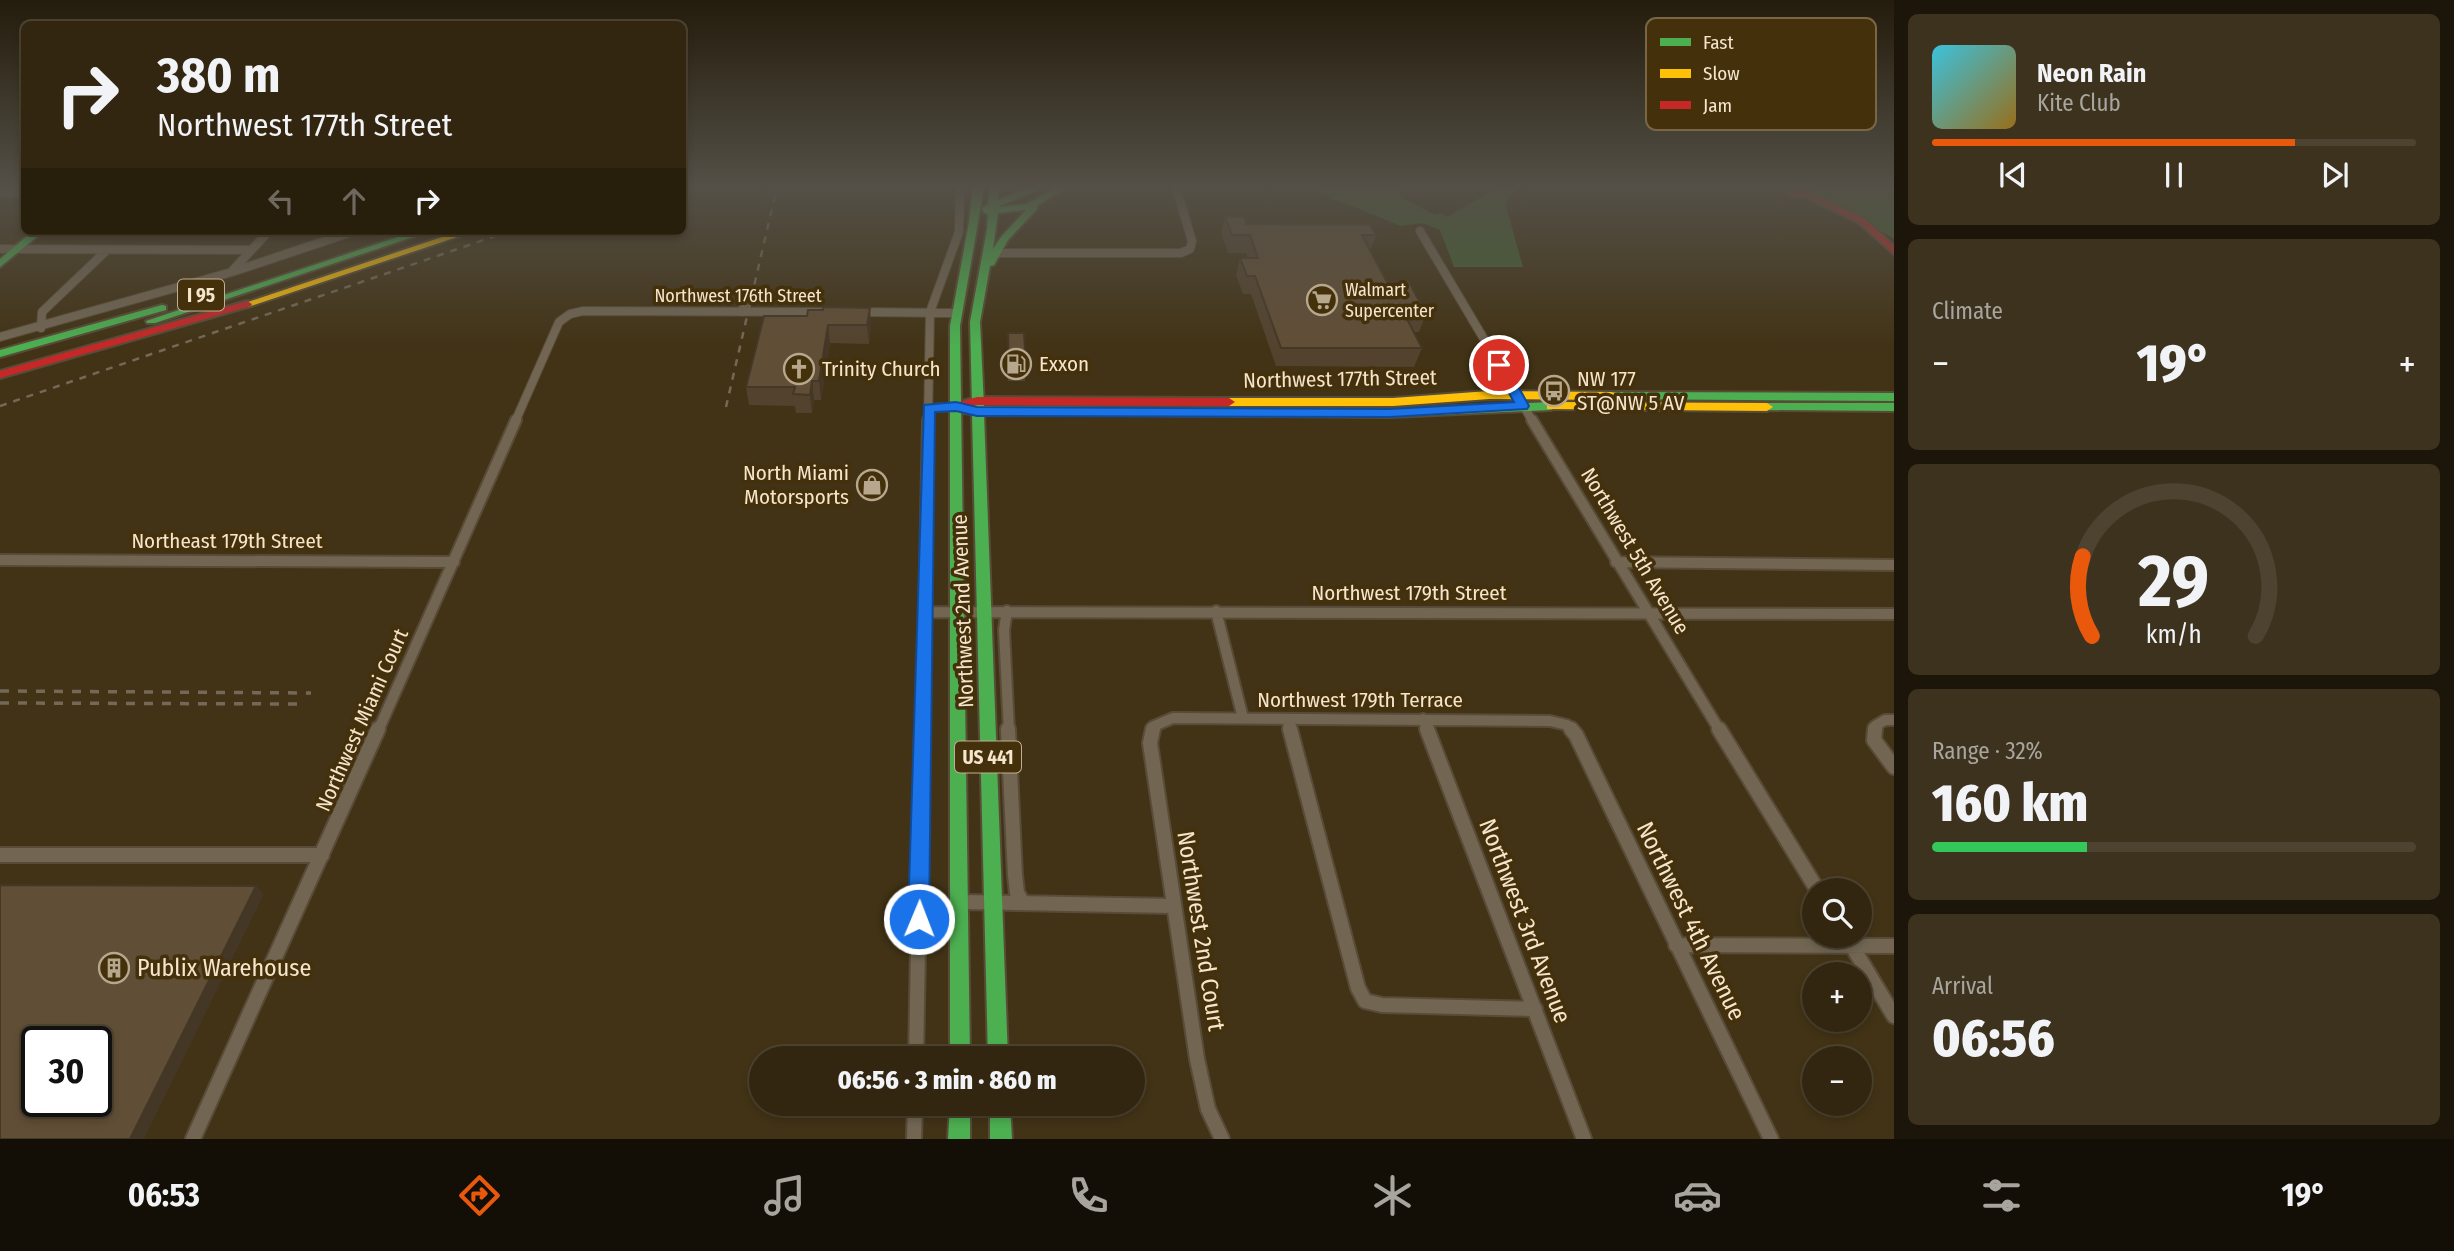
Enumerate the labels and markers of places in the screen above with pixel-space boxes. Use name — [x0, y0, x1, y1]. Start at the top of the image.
place label: Walmart Supercenter — [1345, 279, 1435, 322]
supermarket icon: Walmart Supercenter — [1305, 283, 1339, 317]
pin — [1469, 335, 1529, 395]
fuel station icon: Exxon — [999, 347, 1033, 381]
place label: Exxon — [1039, 351, 1089, 377]
church icon: Trinity Church — [782, 352, 816, 386]
place label: Trinity Church — [822, 356, 940, 382]
place label: NW 177 ST@NW 5 AV — [1577, 366, 1685, 416]
bus stop icon: NW 177 ST@NW 5 AV — [1537, 374, 1571, 408]
place label: North Miami Motorsports — [743, 460, 849, 510]
shop icon: North Miami Motorsports — [855, 468, 889, 502]
building icon: Publix Warehouse — [97, 951, 131, 985]
place label: Publix Warehouse — [137, 954, 311, 982]

